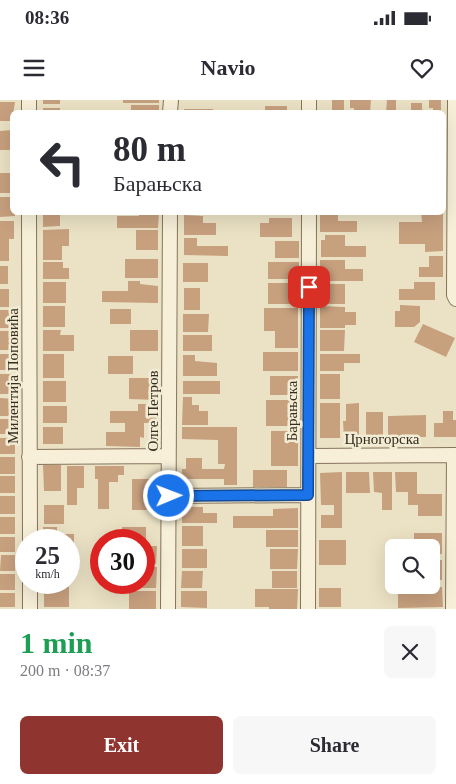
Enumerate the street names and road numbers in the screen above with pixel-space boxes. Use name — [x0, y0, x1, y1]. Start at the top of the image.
street label: Милентија Поповића — [5, 308, 21, 444]
street label: Олге Петров — [145, 371, 161, 452]
street label: Барањска — [284, 380, 300, 441]
street label: Црногорска — [344, 431, 420, 447]

